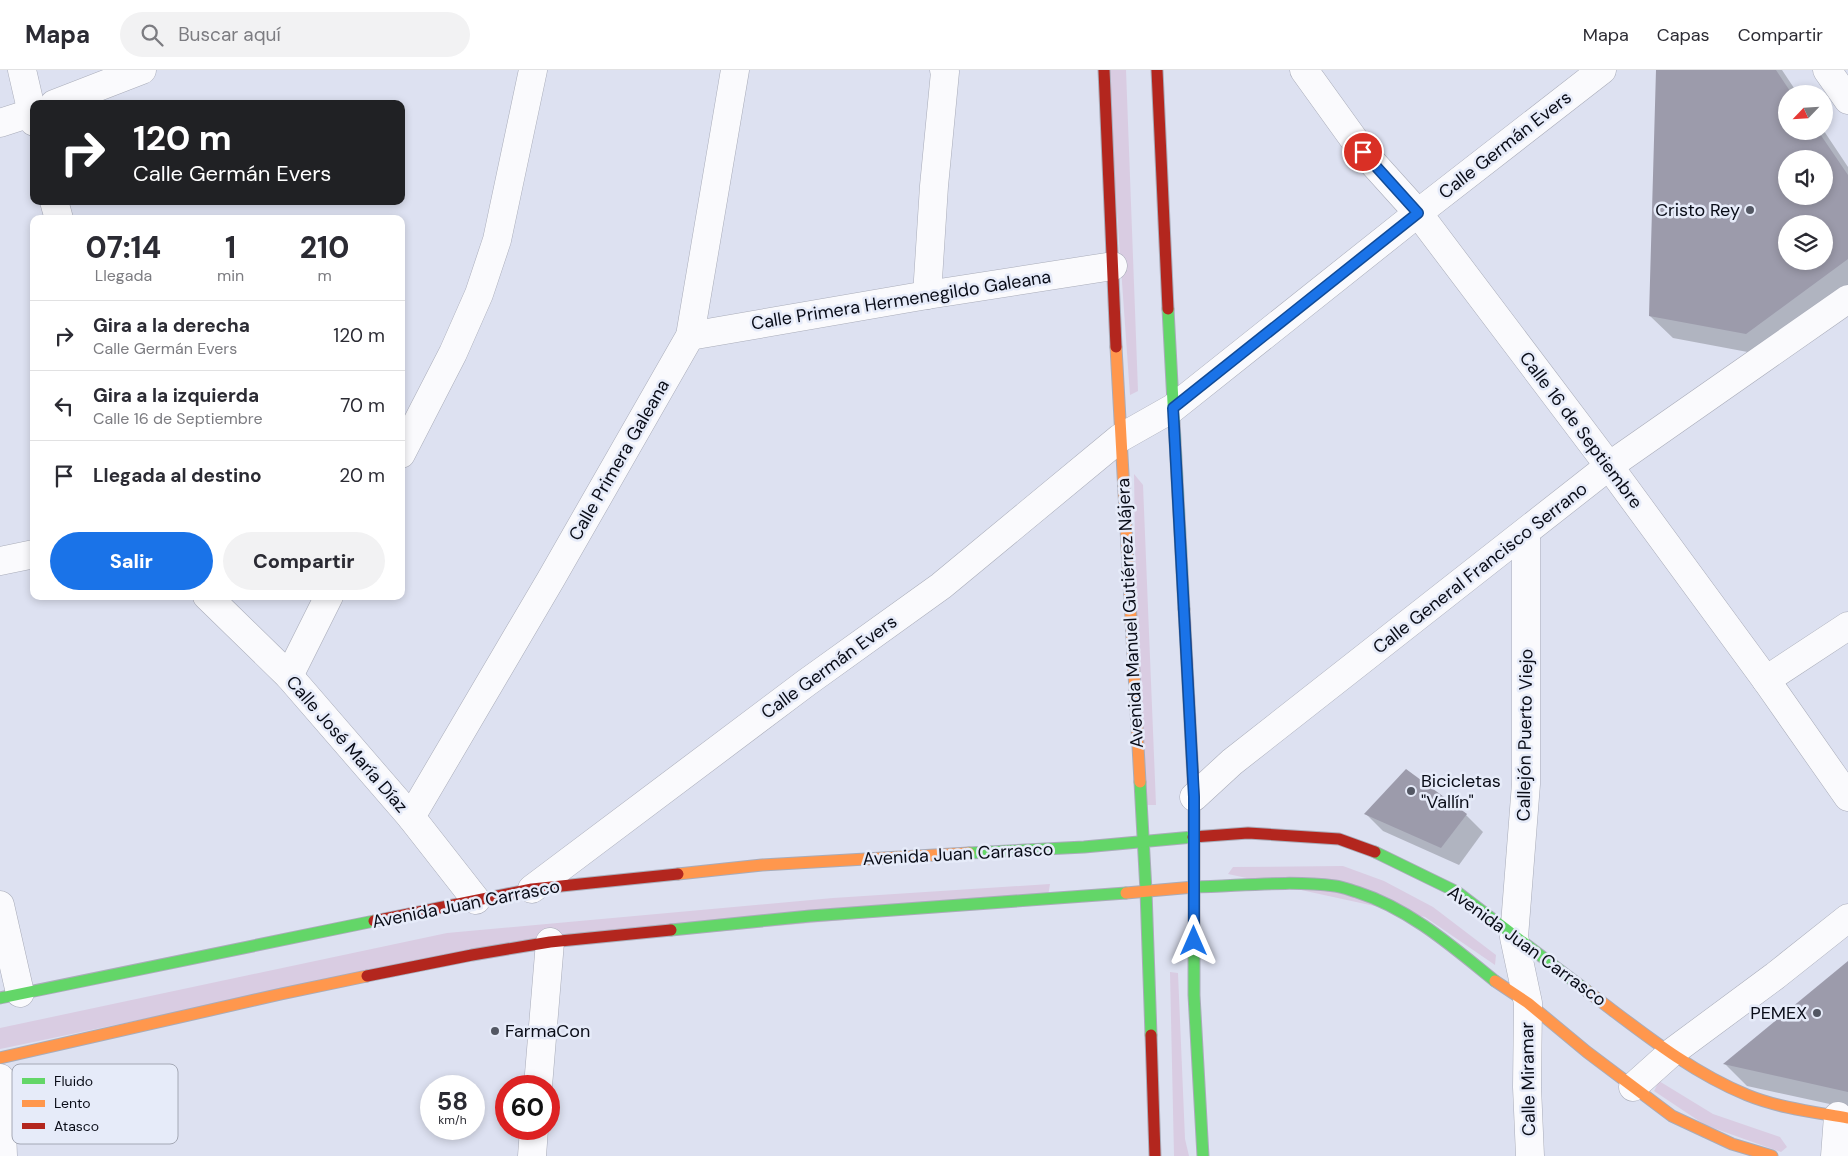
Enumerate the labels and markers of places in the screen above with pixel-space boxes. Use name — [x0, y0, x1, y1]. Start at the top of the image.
pin — [1342, 131, 1384, 173]
place label: Cristo Rey — [1655, 198, 1740, 222]
marker: Cristo Rey — [1744, 204, 1756, 216]
place label: Bicicletas "Vallín" — [1421, 769, 1501, 814]
marker: Bicicletas "Vallín" — [1405, 785, 1417, 797]
place label: PEMEX — [1750, 1001, 1807, 1025]
marker: PEMEX — [1811, 1007, 1823, 1019]
place label: FarmaCon — [505, 1019, 590, 1043]
marker: FarmaCon — [489, 1025, 501, 1037]

